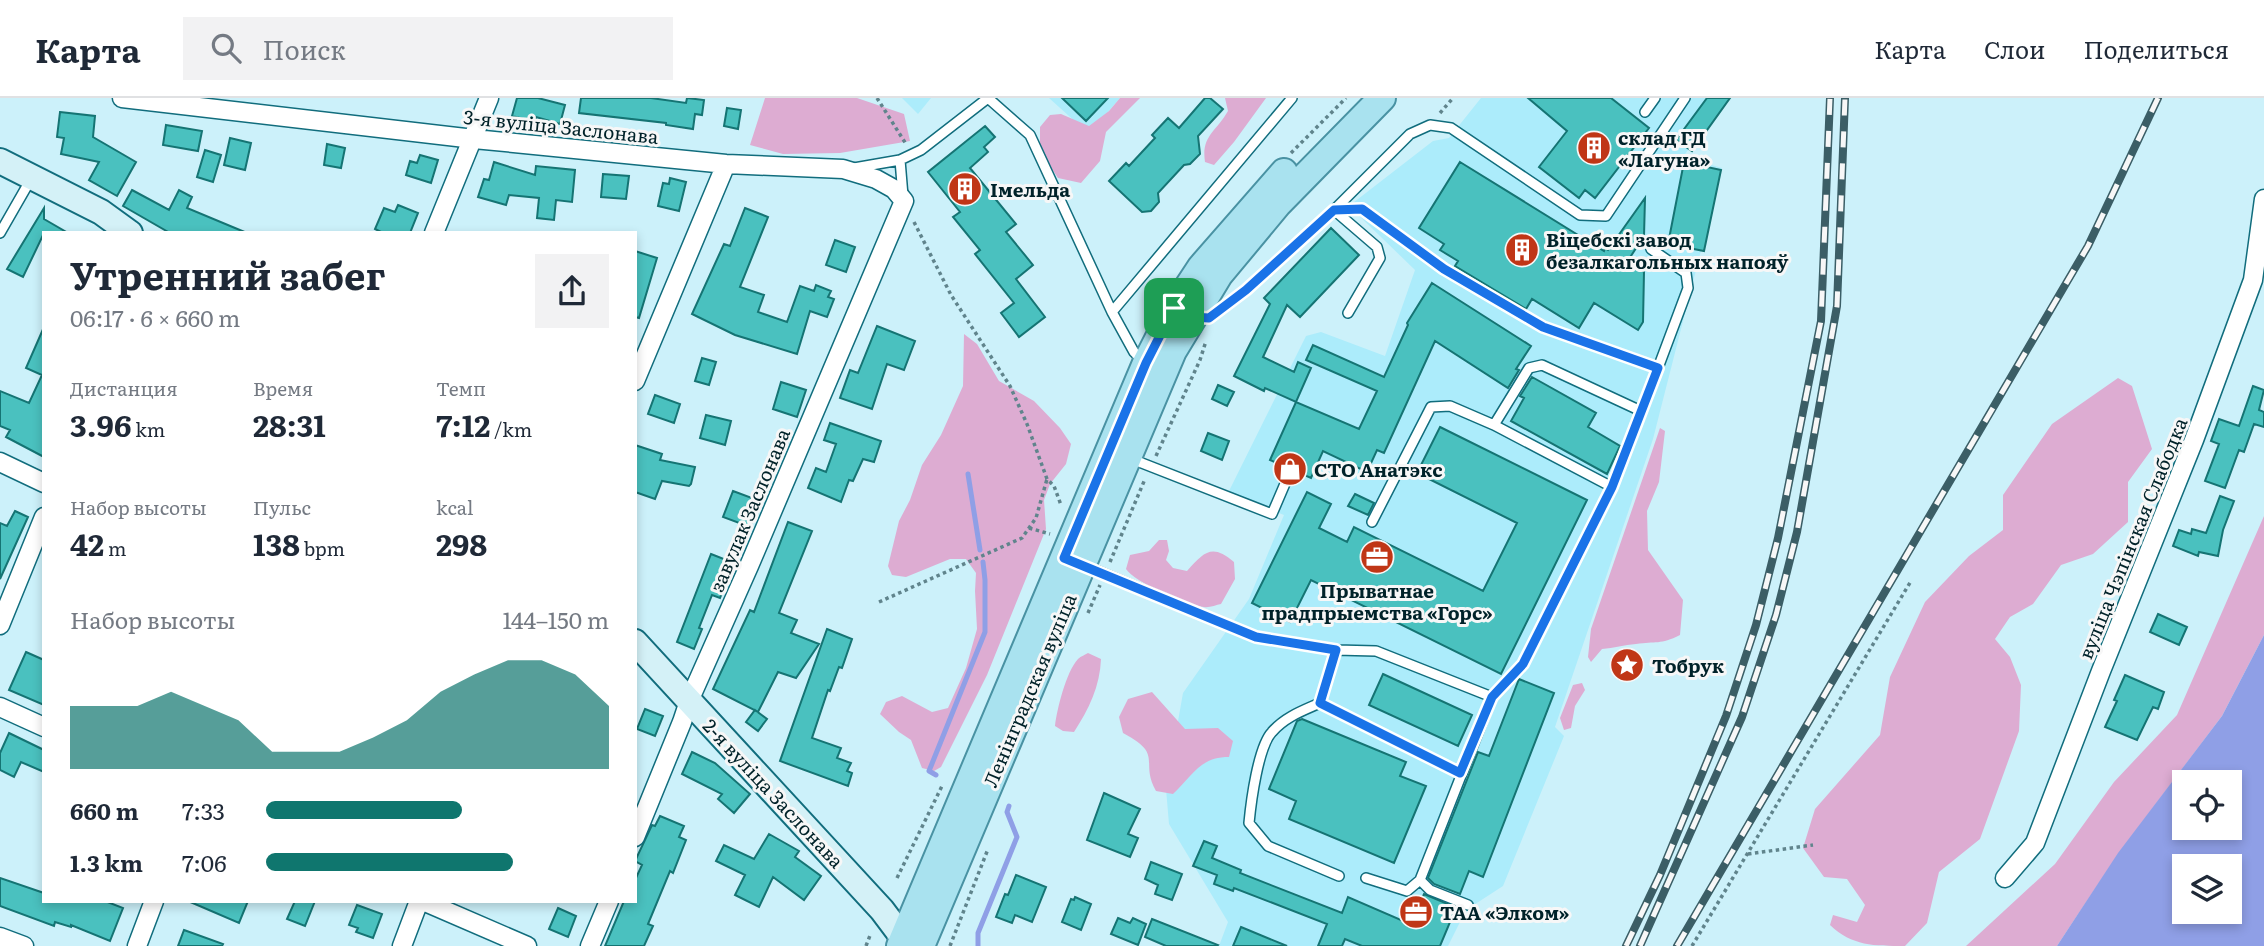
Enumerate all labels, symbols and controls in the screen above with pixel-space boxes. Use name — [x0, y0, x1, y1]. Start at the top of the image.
search box — [183, 17, 673, 80]
text: Карта — [35, 24, 141, 73]
icon: search — [207, 29, 245, 67]
text: Поиск — [263, 29, 346, 68]
text: Карта — [1874, 31, 1946, 66]
text: Слои — [1984, 31, 2045, 66]
text: Поделиться — [2083, 31, 2229, 66]
street label: 3-я вуліца Заслонава — [462, 102, 661, 150]
place label: склад ГД «Лагуна» — [1618, 123, 1710, 173]
building icon: склад ГД «Лагуна» — [1575, 129, 1613, 167]
building icon: Імельда — [946, 170, 984, 208]
place label: Імельда — [990, 175, 1070, 203]
place label: Віцебскі завод безалкагольных напояў — [1546, 225, 1789, 275]
building icon: Віцебскі завод безалкагольных напояў — [1503, 231, 1541, 269]
text: Утренний забег — [70, 245, 386, 302]
button: share — [535, 254, 609, 328]
pin — [1144, 278, 1204, 338]
icon: arrive — [1155, 289, 1193, 327]
text: 06:17 · 6 × 660 m — [70, 300, 240, 334]
text: Дистанция — [70, 374, 178, 402]
text: Время — [253, 374, 313, 402]
text: Темп — [436, 374, 486, 402]
text: 3.96 — [70, 402, 131, 446]
text: 28:31 — [253, 402, 326, 446]
text: 7:12 — [436, 402, 490, 446]
street label: вуліца Чэпінская Слабодка — [2071, 412, 2194, 663]
text: km — [131, 415, 165, 443]
text: /km — [490, 415, 532, 443]
street label: завулак Заслонава — [702, 423, 796, 596]
shop icon: СТО Анатэкс — [1271, 450, 1309, 488]
place label: СТО Анатэкс — [1314, 455, 1443, 483]
text: Набор высоты — [70, 493, 207, 521]
text: Пульс — [253, 493, 311, 521]
text: kcal — [436, 493, 473, 521]
text: 42 — [70, 521, 104, 565]
text: 138 — [253, 521, 300, 565]
text: 298 — [436, 521, 487, 565]
text: m — [104, 534, 126, 562]
text: bpm — [300, 534, 345, 562]
office icon: Прыватнае прадпрыемства «Горс» — [1358, 538, 1396, 576]
place label: Прыватнае прадпрыемства «Горс» — [1261, 576, 1493, 626]
street label: Ленінградская вуліца — [975, 588, 1083, 791]
text: Набор высоты — [70, 602, 235, 636]
text: 144–150 m — [502, 602, 609, 636]
place icon: Тобрук — [1608, 646, 1646, 684]
place label: Тобрук — [1652, 651, 1725, 679]
street label: 2-я вуліца Заслонава — [697, 712, 851, 874]
map controls — [2172, 770, 2242, 924]
button: locate — [2172, 770, 2242, 840]
text: 660 m — [70, 793, 139, 827]
text: 7:33 — [182, 793, 225, 827]
text: 1.3 km — [70, 845, 143, 879]
text: 7:06 — [182, 845, 227, 879]
button: layers — [2172, 854, 2242, 924]
office icon: ТАА «Элком» — [1397, 893, 1435, 931]
place label: ТАА «Элком» — [1440, 898, 1569, 926]

